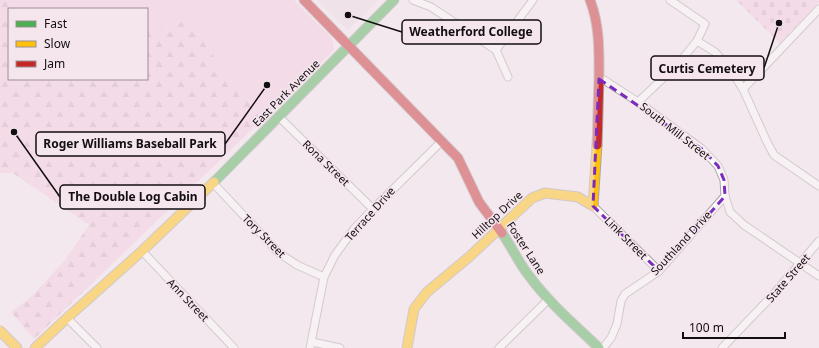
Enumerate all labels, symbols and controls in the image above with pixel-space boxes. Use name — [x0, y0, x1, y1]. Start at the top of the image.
legend — [8, 8, 148, 80]
text: Fast — [44, 15, 68, 32]
callout: Weatherford College — [402, 20, 541, 44]
text: Weatherford College — [409, 23, 533, 40]
text: Slow — [44, 35, 71, 52]
text: Jam — [43, 55, 65, 72]
street label: East Park Avenue — [249, 56, 322, 129]
callout: Curtis Cemetery — [651, 56, 764, 80]
text: Curtis Cemetery — [658, 60, 756, 77]
street label: South Mill Street — [637, 98, 714, 163]
callout: Roger Williams Baseball Park — [36, 132, 225, 156]
text: Roger Williams Baseball Park — [43, 135, 217, 152]
street label: Rona Street — [300, 136, 353, 189]
street label: Terrace Drive — [341, 183, 398, 244]
callout: The Double Log Cabin — [60, 185, 205, 209]
street label: Hilltop Drive — [468, 187, 525, 242]
text: The Double Log Cabin — [68, 188, 198, 205]
street label: Southland Drive — [647, 207, 714, 278]
street label: Tory Street — [239, 211, 289, 261]
street label: Link Street — [602, 213, 651, 262]
street label: Foster Lane — [504, 218, 549, 277]
street label: State Street — [762, 250, 813, 305]
street label: Ann Street — [164, 275, 213, 324]
scale bar — [683, 314, 785, 340]
text: 100 m — [689, 319, 724, 336]

